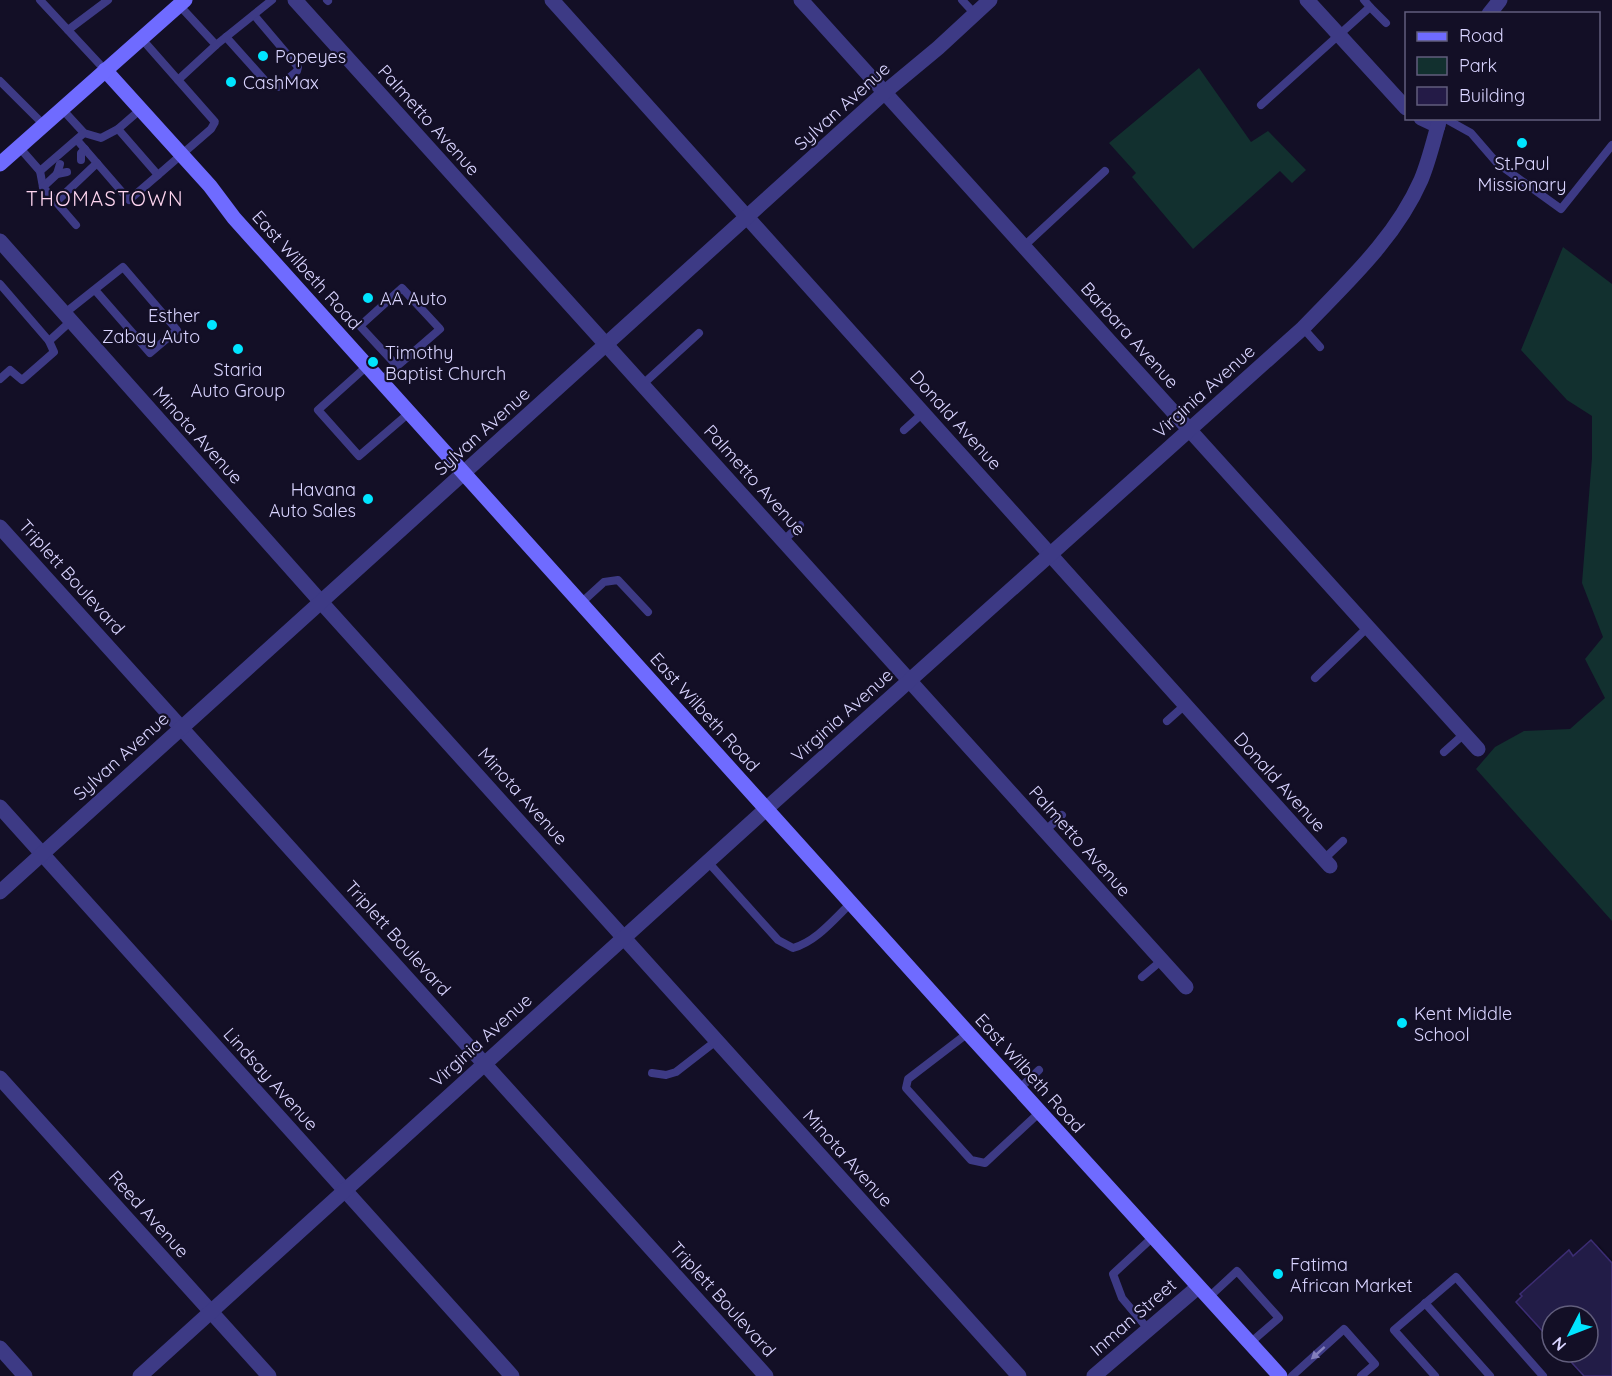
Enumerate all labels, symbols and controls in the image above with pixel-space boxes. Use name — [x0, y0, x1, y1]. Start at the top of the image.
legend — [1405, 12, 1600, 120]
text: Road — [1459, 24, 1504, 47]
place label: Popeyes — [275, 45, 346, 68]
marker: Popeyes — [256, 49, 270, 63]
text: Park — [1459, 54, 1497, 77]
street label: Sylvan Avenue — [789, 57, 895, 155]
street label: Palmetto Avenue — [373, 60, 485, 180]
place label: CashMax — [243, 71, 319, 94]
marker: CashMax — [224, 75, 238, 89]
text: Building — [1459, 84, 1525, 107]
marker: St.Paul Missionary — [1515, 136, 1529, 150]
place label: St.Paul Missionary — [1478, 152, 1566, 196]
district label: THOMASTOWN — [26, 186, 184, 211]
street label: East Wilbeth Road — [247, 205, 367, 335]
street label: Barbara Avenue — [1076, 277, 1184, 393]
place label: AA Auto — [380, 287, 447, 310]
marker: AA Auto — [361, 291, 375, 305]
place label: Esther Zabay Auto — [102, 304, 200, 348]
marker: Esther Zabay Auto — [205, 318, 219, 332]
street label: Virginia Avenue — [1148, 339, 1260, 443]
place label: Timothy Baptist Church — [385, 341, 506, 385]
marker: Staria Auto Group — [231, 342, 245, 356]
marker: Timothy Baptist Church — [366, 355, 380, 369]
place label: Staria Auto Group — [191, 358, 285, 402]
street label: Donald Avenue — [905, 365, 1007, 475]
street label: Minota Avenue — [148, 381, 248, 489]
street label: Sylvan Avenue — [429, 382, 535, 480]
street label: Palmetto Avenue — [699, 420, 811, 540]
place label: Havana Auto Sales — [269, 478, 356, 522]
marker: Havana Auto Sales — [361, 492, 375, 506]
street label: Triplett Boulevard — [14, 515, 130, 639]
street label: East Wilbeth Road — [645, 647, 765, 777]
street label: Virginia Avenue — [786, 663, 898, 767]
street label: Sylvan Avenue — [68, 707, 174, 805]
street label: Donald Avenue — [1229, 727, 1331, 837]
street label: Minota Avenue — [473, 742, 573, 850]
street label: Palmetto Avenue — [1024, 781, 1136, 901]
street label: Triplett Boulevard — [340, 876, 456, 1000]
street label: Virginia Avenue — [425, 988, 537, 1092]
place label: Kent Middle School — [1414, 1002, 1512, 1046]
street label: East Wilbeth Road — [970, 1008, 1090, 1138]
marker: Kent Middle School — [1395, 1016, 1409, 1030]
street label: Lindsay Avenue — [219, 1023, 323, 1135]
street label: Minota Avenue — [798, 1104, 898, 1212]
street label: Reed Avenue — [104, 1166, 194, 1262]
street label: Triplett Boulevard — [665, 1237, 781, 1361]
place label: Fatima African Market — [1290, 1253, 1413, 1297]
marker: Fatima African Market — [1271, 1267, 1285, 1281]
street label: Inman Street — [1085, 1273, 1181, 1361]
north arrow — [1540, 1304, 1600, 1364]
text: N — [1547, 1333, 1570, 1355]
one-way arrow — [1311, 1346, 1326, 1359]

